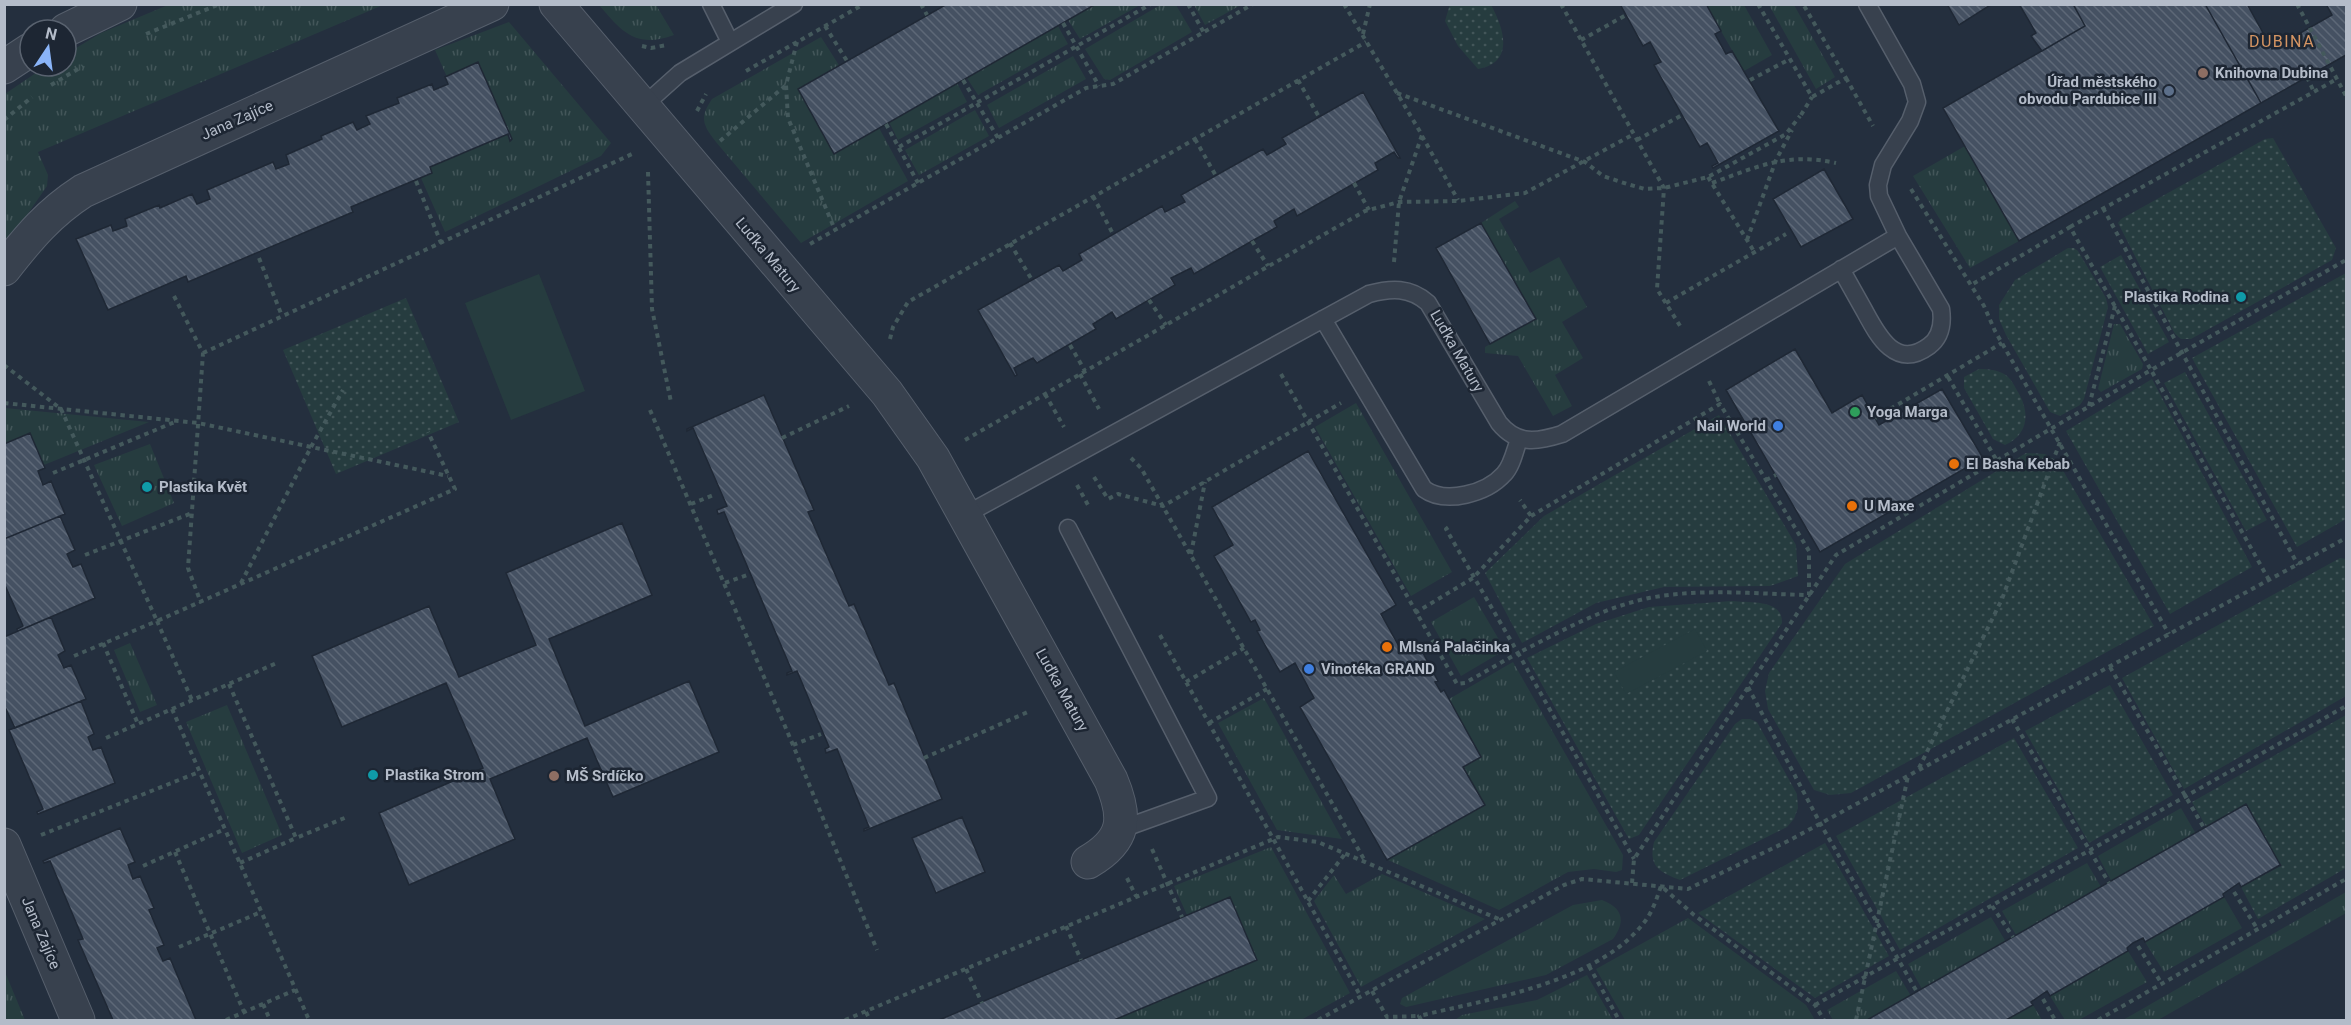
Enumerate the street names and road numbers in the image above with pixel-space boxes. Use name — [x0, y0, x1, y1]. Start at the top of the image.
street label: Jana Zajíce — [198, 96, 276, 144]
street label: Luďka Matury — [732, 214, 804, 296]
street label: Luďka Matury — [1426, 307, 1488, 395]
street label: Luďka Matury — [1032, 645, 1092, 735]
street label: Jana Zajíce — [18, 894, 64, 972]

